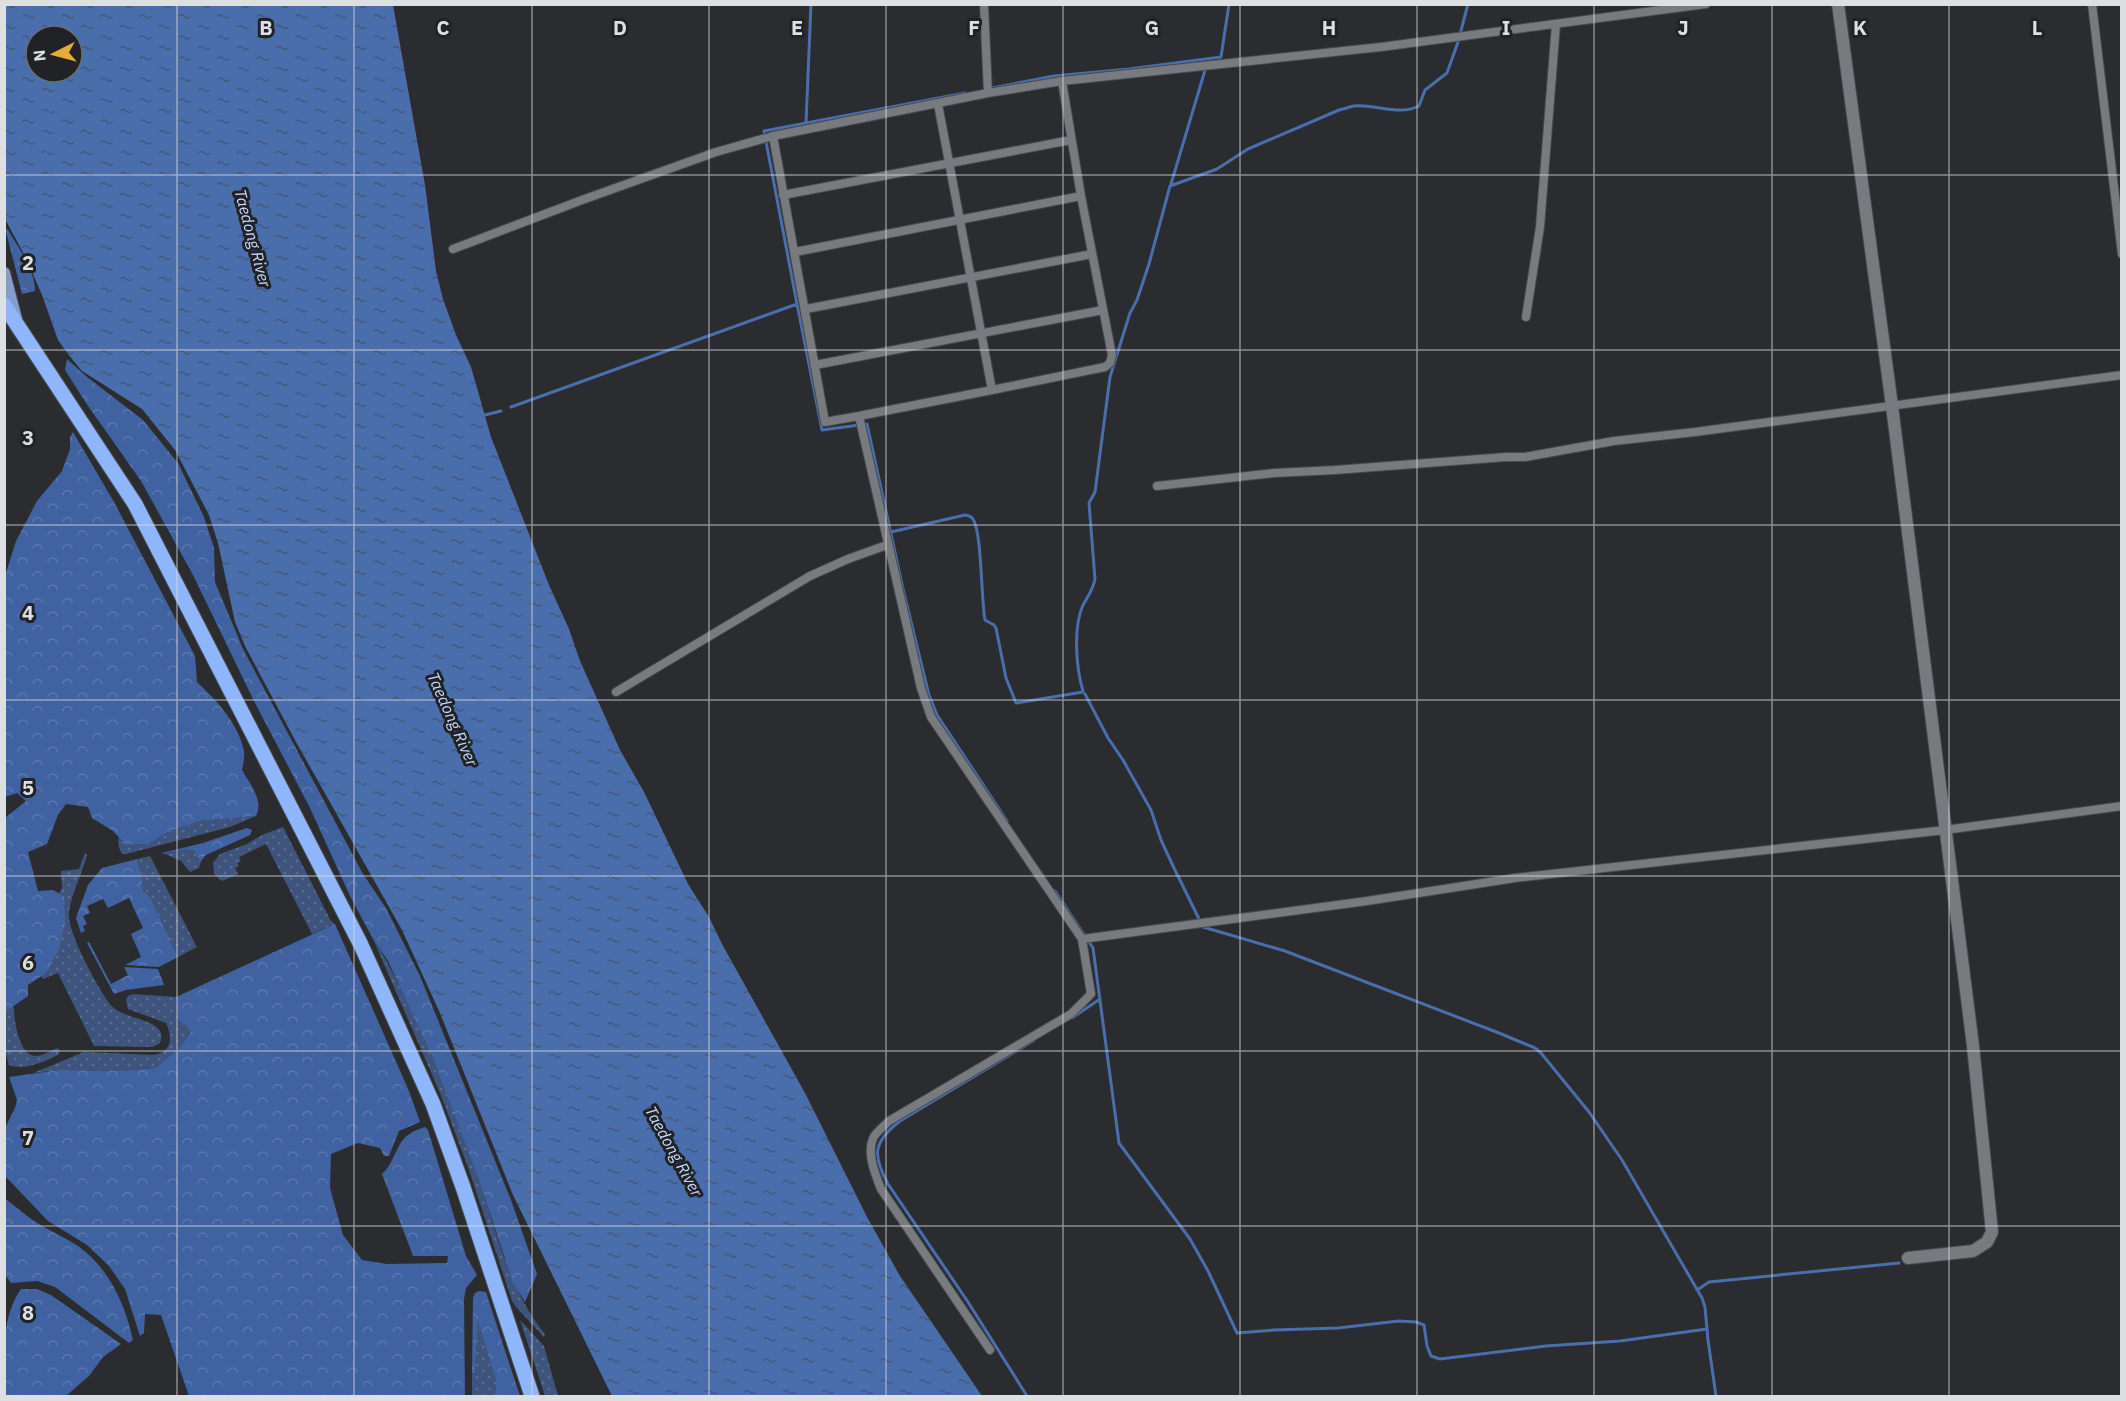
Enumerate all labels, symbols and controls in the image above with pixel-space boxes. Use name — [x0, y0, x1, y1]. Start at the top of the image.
text: B — [259, 14, 273, 41]
text: C — [436, 14, 450, 41]
text: D — [613, 14, 627, 41]
text: E — [791, 14, 803, 41]
text: F — [968, 14, 980, 41]
text: G — [1145, 14, 1159, 41]
text: H — [1322, 14, 1336, 41]
text: I — [1502, 14, 1510, 41]
text: J — [1677, 14, 1689, 41]
text: K — [1853, 14, 1867, 41]
text: L — [2032, 14, 2042, 41]
north arrow — [24, 24, 84, 84]
text: N — [29, 49, 50, 62]
water label: Taedong River — [230, 187, 276, 290]
text: 2 — [22, 249, 34, 276]
text: 3 — [22, 424, 34, 451]
text: 4 — [22, 599, 34, 626]
water label: Taedong River — [423, 669, 483, 770]
text: 5 — [22, 774, 34, 801]
text: 6 — [22, 949, 34, 976]
water label: Taedong River — [641, 1102, 708, 1201]
text: 7 — [22, 1124, 34, 1151]
text: 8 — [22, 1299, 34, 1326]

